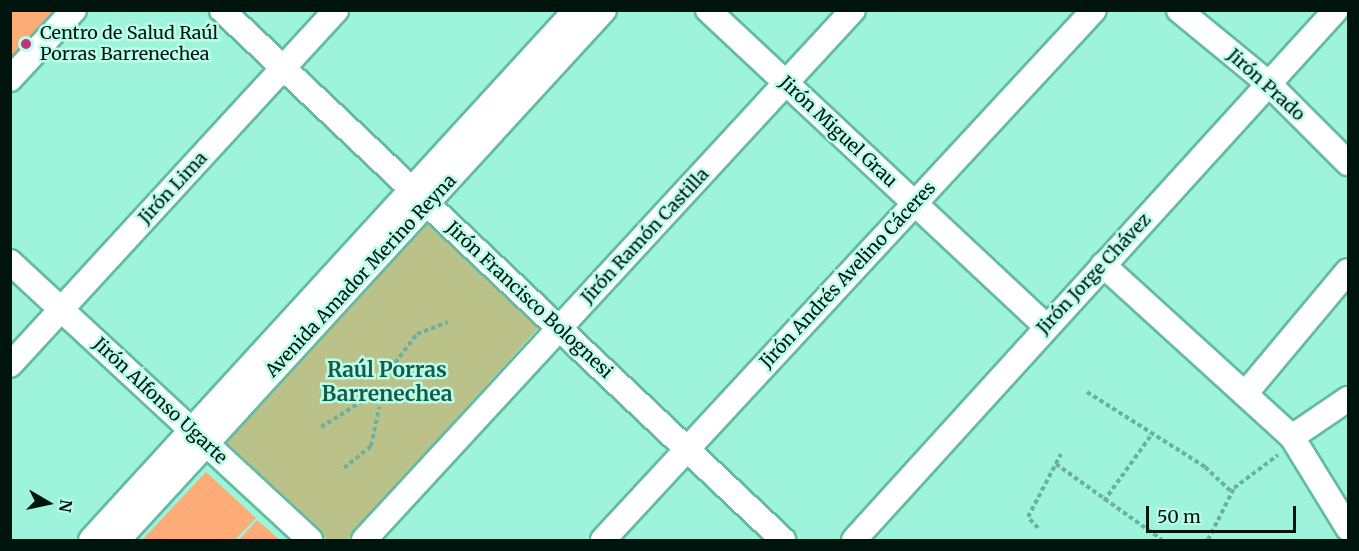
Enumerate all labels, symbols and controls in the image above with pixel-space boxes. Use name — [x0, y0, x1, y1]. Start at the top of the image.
place label: Centro de Salud Raúl Porras Barrenechea — [40, 23, 218, 66]
marker: Centro de Salud Raúl Porras Barrenechea — [17, 35, 35, 53]
street label: Jirón Prado — [1223, 45, 1309, 125]
street label: Jirón Miguel Grau — [775, 72, 901, 192]
street label: Jirón Lima — [134, 147, 212, 229]
street label: Jirón Ramón Castilla — [577, 164, 713, 308]
street label: Avenida Amador Merino Reyna — [261, 170, 461, 382]
street label: Jirón Andrés Avelino Cáceres — [756, 177, 940, 373]
street label: Jirón Jorge Chávez — [1032, 209, 1156, 339]
street label: Jirón Francisco Bolognesi — [441, 217, 617, 383]
street label: Jirón Alfonso Ugarte — [89, 333, 231, 469]
district label: Raúl Porras Barrenechea — [322, 357, 452, 407]
north arrow — [18, 473, 78, 533]
scale bar — [1149, 494, 1299, 532]
text: N — [55, 498, 77, 514]
text: 50 m — [1157, 505, 1201, 528]

